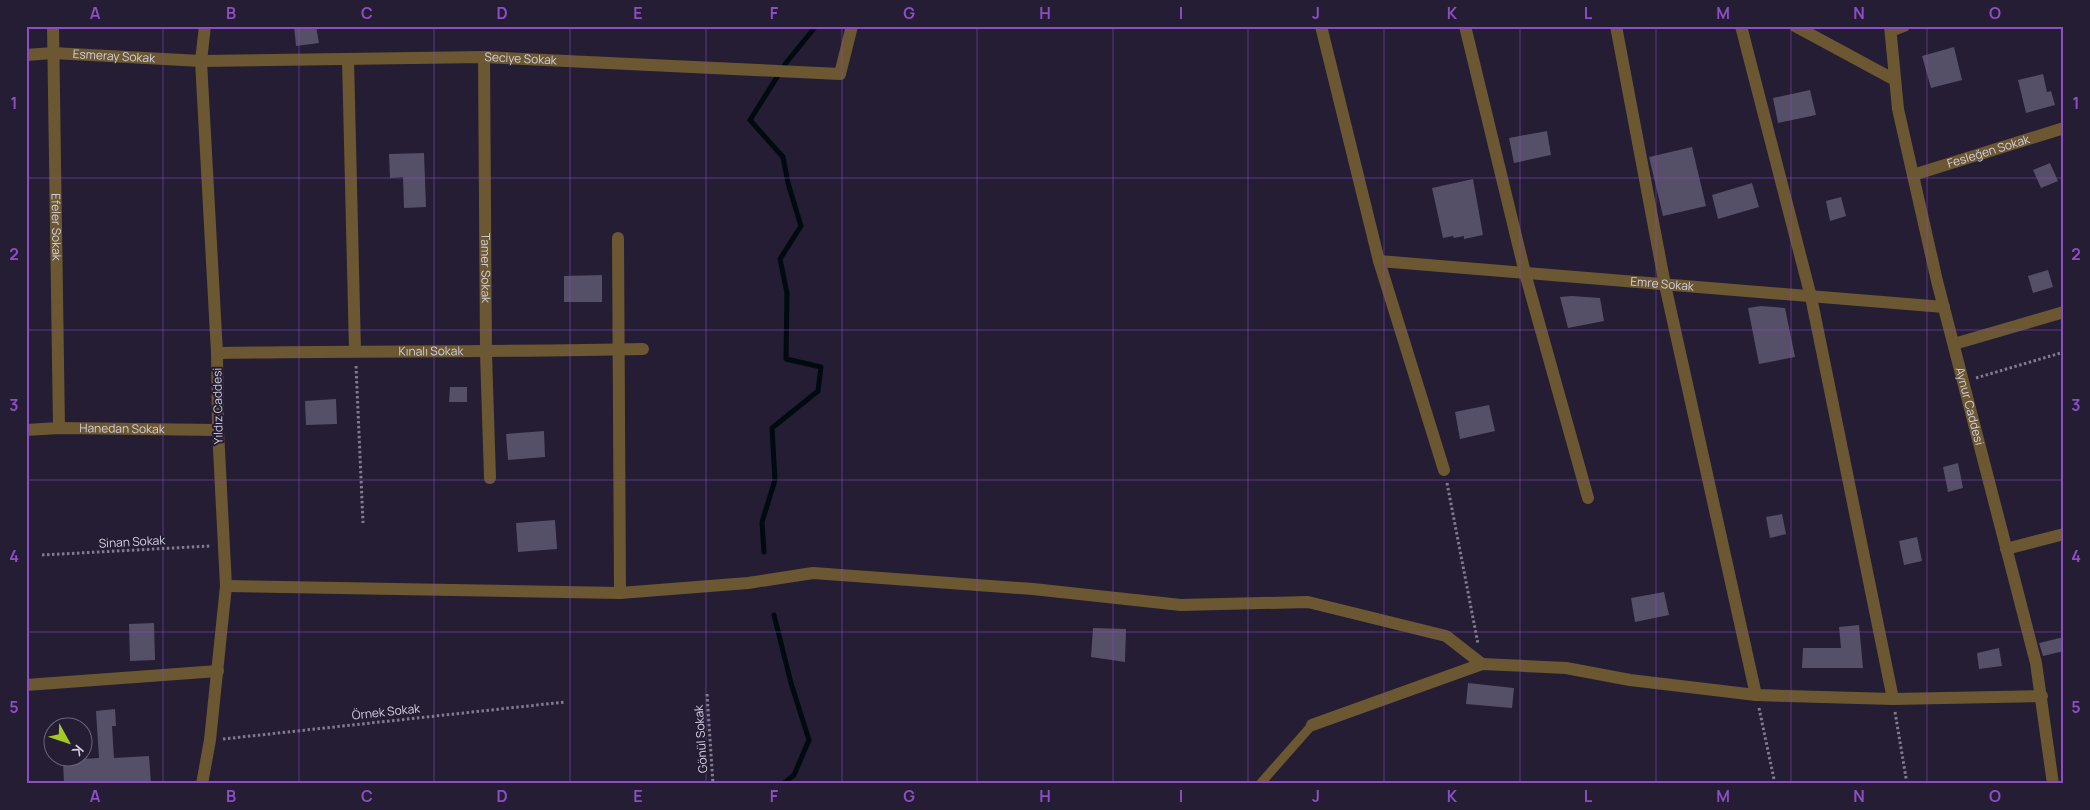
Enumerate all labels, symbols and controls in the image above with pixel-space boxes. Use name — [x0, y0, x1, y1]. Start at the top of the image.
text: A — [90, 2, 101, 24]
text: B — [226, 2, 236, 24]
text: C — [361, 2, 373, 24]
text: D — [496, 2, 508, 24]
text: E — [633, 2, 643, 24]
text: F — [770, 2, 779, 24]
text: G — [903, 2, 915, 24]
text: H — [1039, 2, 1051, 24]
text: I — [1179, 2, 1183, 24]
text: J — [1312, 2, 1320, 24]
text: K — [1447, 2, 1458, 24]
text: L — [1584, 2, 1593, 24]
text: M — [1716, 2, 1730, 24]
text: N — [1853, 2, 1865, 24]
text: O — [1989, 2, 2001, 24]
street label: Esmeray Sokak — [72, 45, 157, 67]
street label: Seciye Sokak — [484, 48, 558, 69]
text: 1 — [10, 92, 18, 114]
text: 1 — [2072, 92, 2080, 114]
street label: Fesleğen Sokak — [1945, 130, 2033, 172]
street label: Efeler Sokak — [47, 193, 66, 262]
street label: Tamer Sokak — [477, 233, 495, 304]
text: 2 — [9, 243, 19, 265]
text: 2 — [2071, 243, 2081, 265]
street label: Emre Sokak — [1630, 272, 1696, 295]
street label: Kınalı Sokak — [399, 342, 465, 360]
street label: Aynur Caddesi — [1952, 365, 1988, 447]
street label: Yıldız Caddesi — [208, 368, 227, 444]
text: 3 — [9, 394, 19, 416]
text: 3 — [2071, 394, 2081, 416]
street label: Hanedan Sokak — [79, 419, 166, 437]
street label: Sinan Sokak — [98, 531, 167, 552]
text: 4 — [9, 545, 19, 567]
text: 4 — [2071, 545, 2081, 567]
text: 5 — [9, 696, 19, 718]
text: 5 — [2071, 696, 2081, 718]
street label: Örnek Sokak — [351, 699, 422, 724]
street label: Gönül Sokak — [690, 703, 711, 774]
north arrow — [42, 718, 92, 768]
text: K — [68, 741, 89, 761]
text: A — [90, 785, 101, 807]
text: B — [226, 785, 236, 807]
text: C — [361, 785, 373, 807]
text: D — [496, 785, 508, 807]
text: E — [633, 785, 643, 807]
text: F — [770, 785, 779, 807]
text: G — [903, 785, 915, 807]
text: H — [1039, 785, 1051, 807]
text: I — [1179, 785, 1183, 807]
text: J — [1312, 785, 1320, 807]
text: K — [1447, 785, 1458, 807]
text: L — [1584, 785, 1593, 807]
text: M — [1716, 785, 1730, 807]
text: N — [1853, 785, 1865, 807]
text: O — [1989, 785, 2001, 807]

